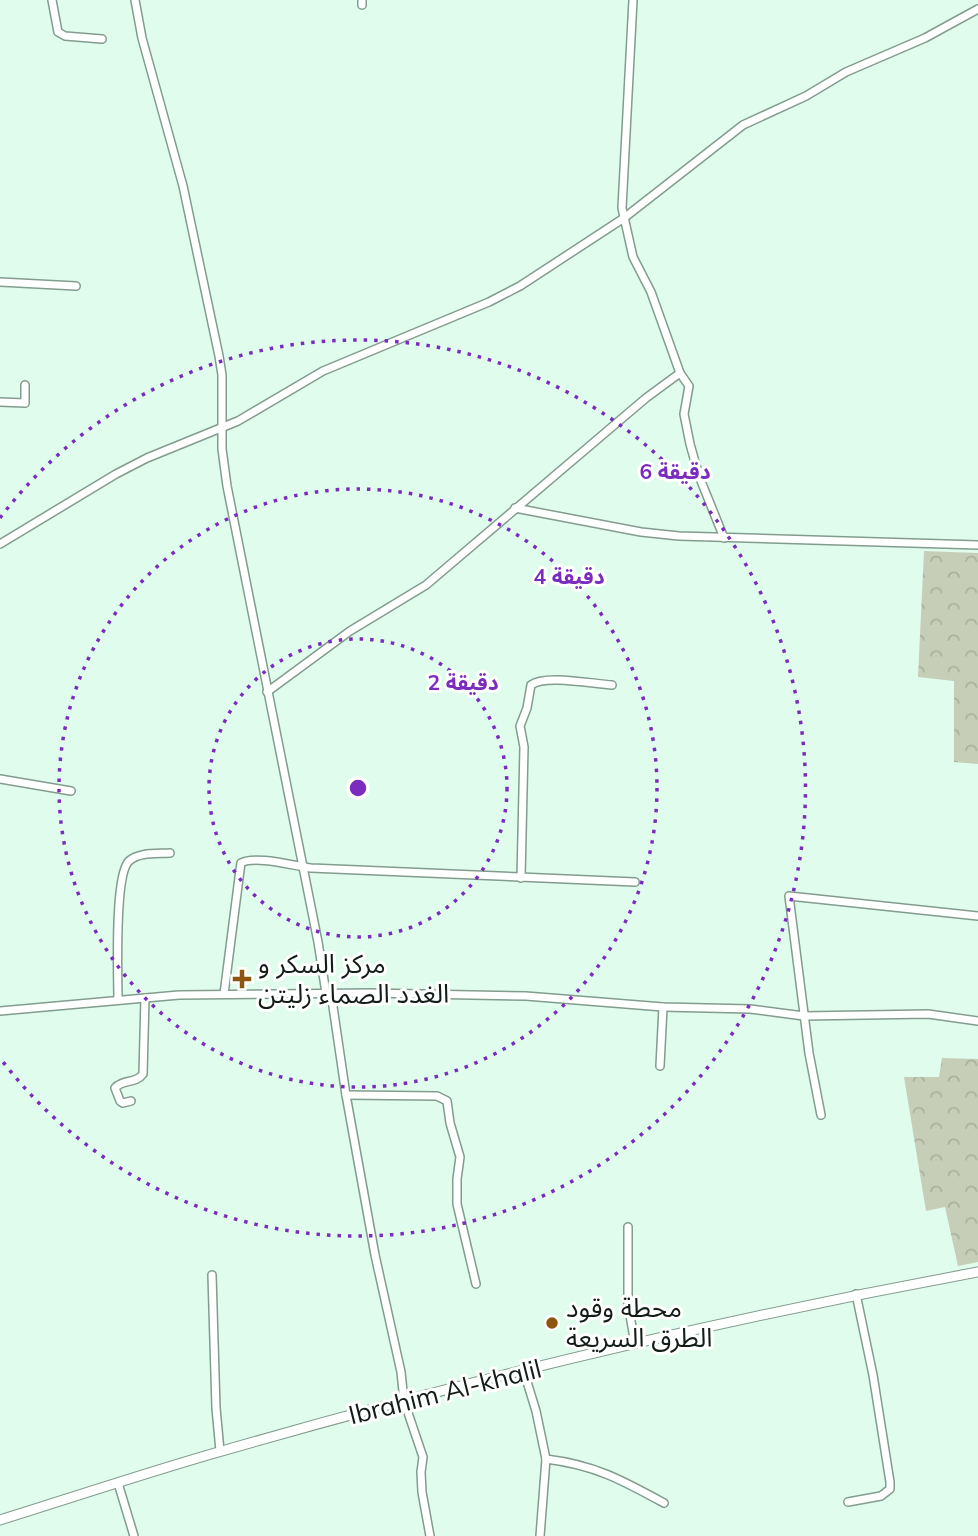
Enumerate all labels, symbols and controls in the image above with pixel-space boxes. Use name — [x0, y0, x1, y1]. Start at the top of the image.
text: 6 دقيقة — [639, 458, 711, 484]
text: 4 دقيقة — [533, 563, 605, 589]
text: 2 دقيقة — [427, 669, 499, 695]
centre of rings — [346, 776, 370, 800]
place label: مركز السكر و الغدد الصماء زليتن — [258, 947, 449, 1010]
marker: مركز السكر و الغدد الصماء زليتن — [232, 969, 252, 989]
place label: محطة وقود الطرق السريعة — [566, 1291, 712, 1354]
marker: محطة وقود الطرق السريعة — [544, 1315, 560, 1331]
street label: Ibrahim Al-khalil — [345, 1352, 545, 1431]

